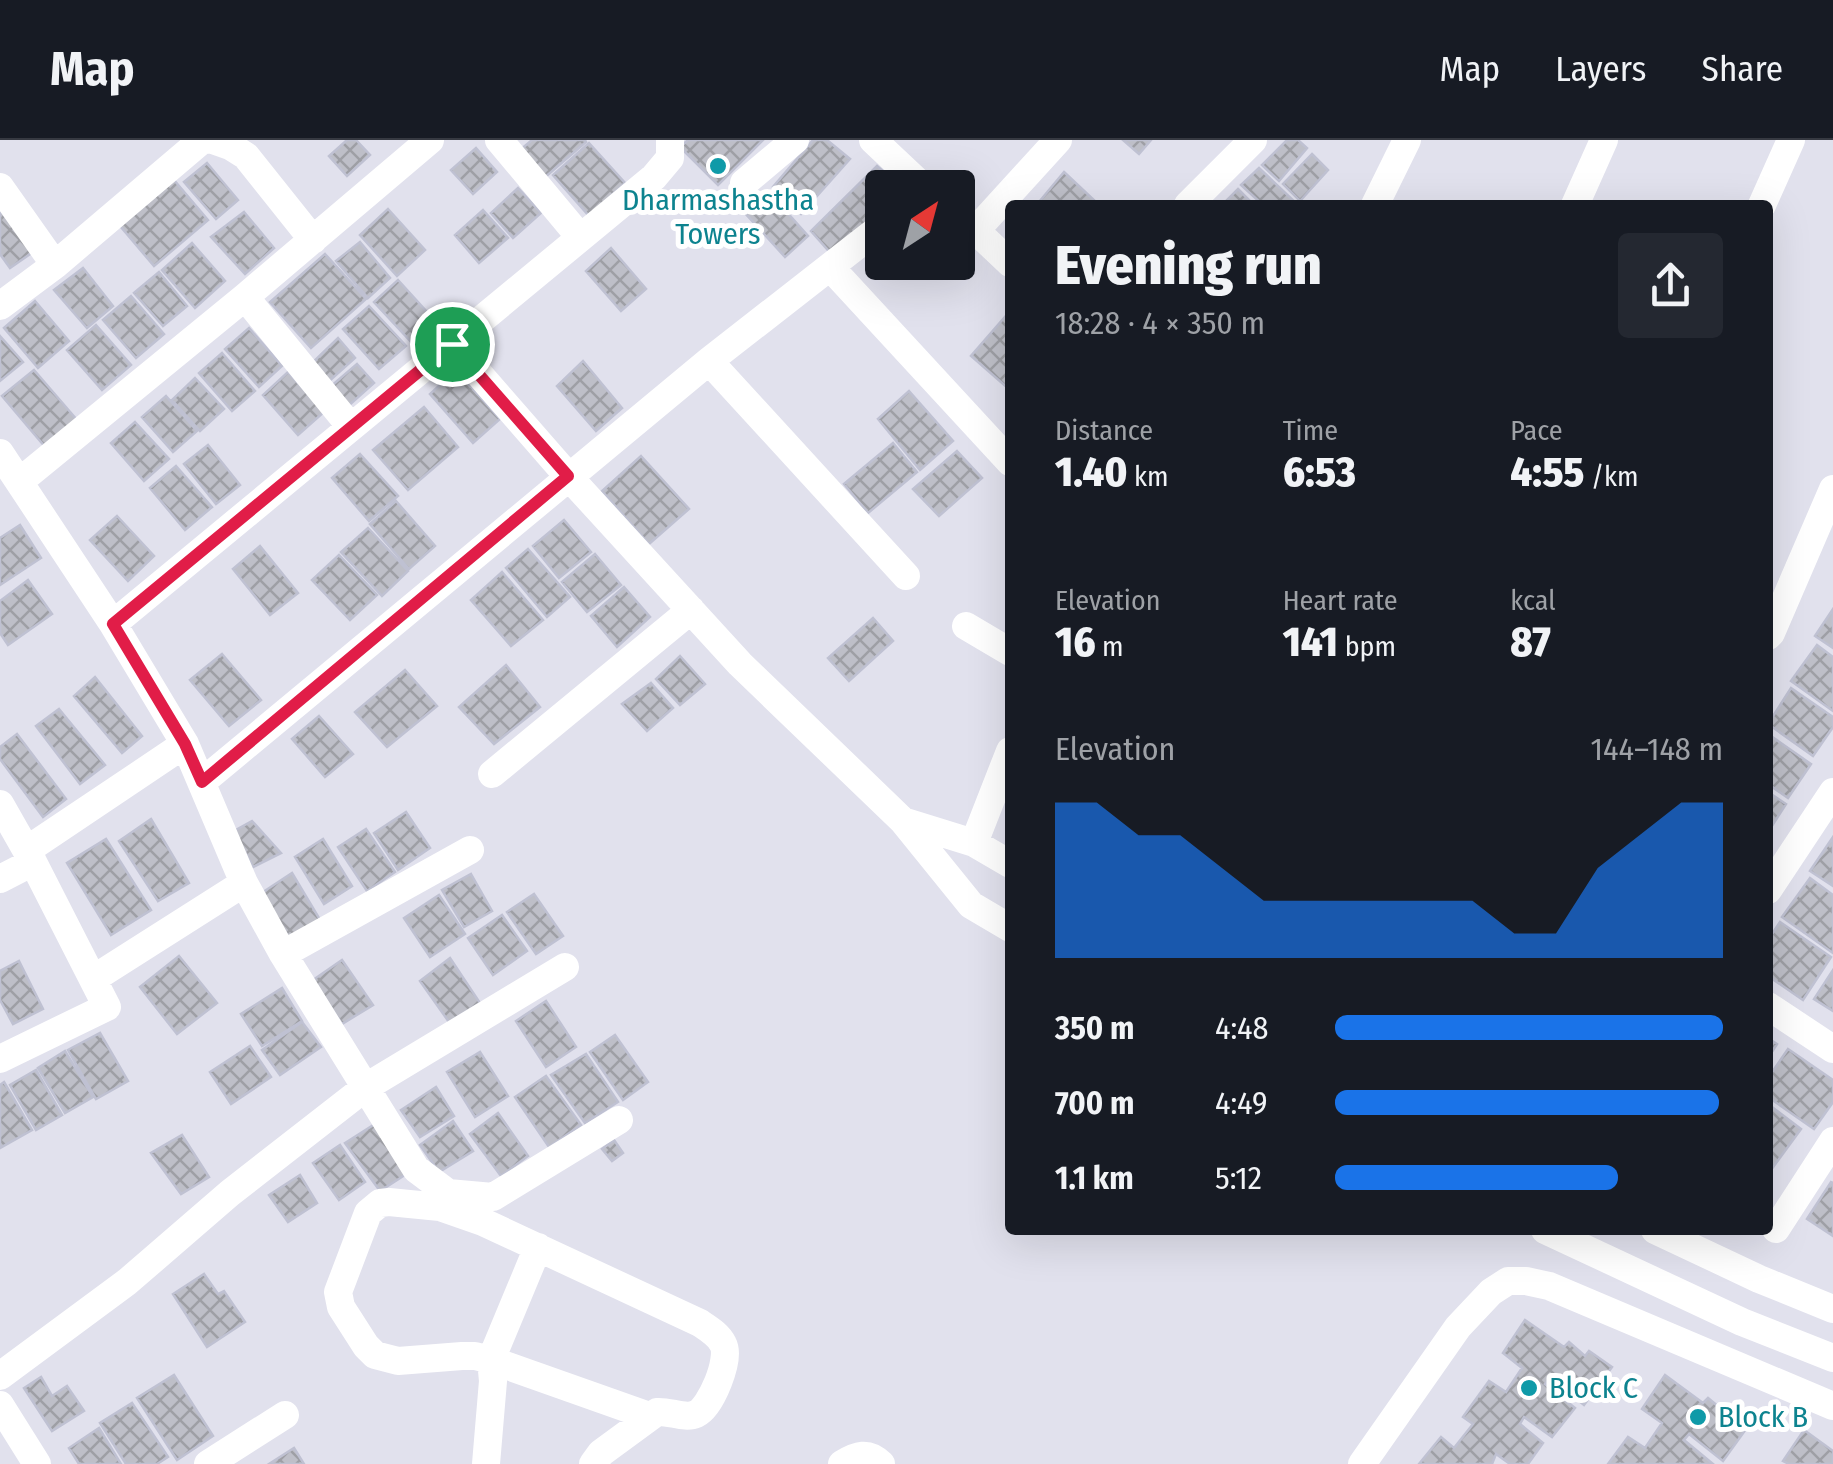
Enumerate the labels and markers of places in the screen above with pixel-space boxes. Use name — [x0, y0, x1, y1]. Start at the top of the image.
marker: Dharmashastha Towers — [707, 155, 729, 177]
place label: Dharmashastha Towers — [622, 182, 814, 252]
pin — [410, 302, 495, 387]
place label: Block C — [1549, 1370, 1638, 1406]
marker: Block C — [1518, 1377, 1540, 1399]
place label: Block B — [1718, 1399, 1808, 1435]
marker: Block B — [1687, 1406, 1709, 1428]

